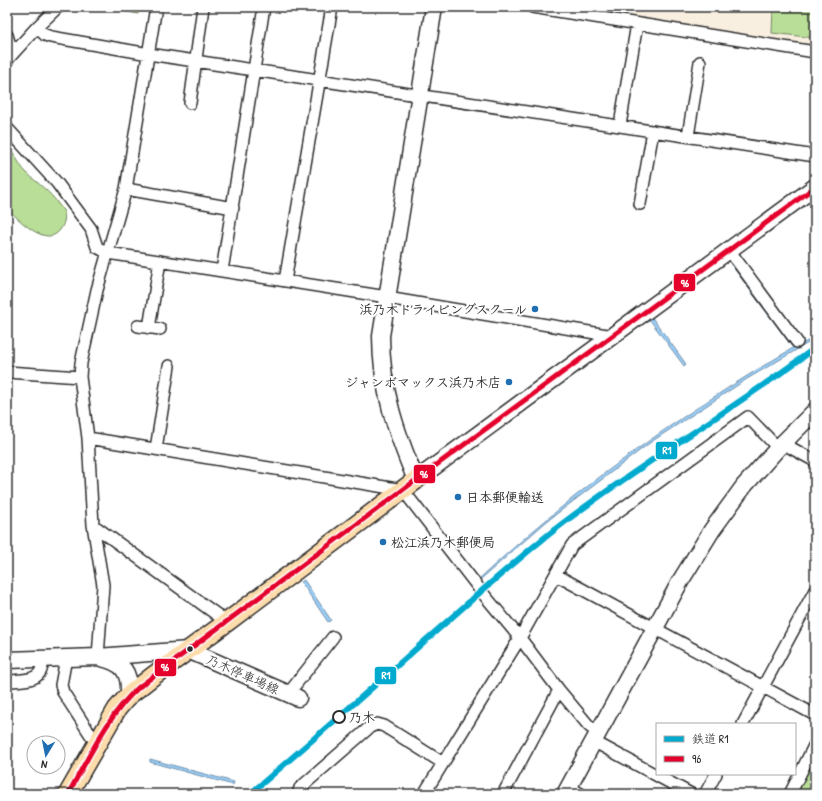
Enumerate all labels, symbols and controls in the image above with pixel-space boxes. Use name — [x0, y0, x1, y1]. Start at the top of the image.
line badge: 96 — [673, 273, 696, 292]
text: 96 — [681, 276, 690, 290]
place label: 浜乃木ドライビングスクール — [360, 300, 527, 318]
marker: 浜乃木ドライビングスクール — [530, 304, 540, 314]
place label: ジャンボマックス浜乃木店 — [345, 373, 501, 391]
marker: ジャンボマックス浜乃木店 — [504, 377, 514, 387]
line badge: R1 — [655, 441, 678, 460]
text: R1 — [663, 443, 672, 457]
line badge: 96 — [413, 464, 436, 484]
text: 96 — [420, 467, 429, 481]
place label: 日本郵便輸送 — [466, 488, 544, 506]
marker: 日本郵便輸送 — [453, 492, 463, 502]
place label: 松江浜乃木郵便局 — [391, 533, 495, 551]
marker: 松江浜乃木郵便局 — [378, 537, 388, 547]
unlabelled marker — [185, 644, 195, 654]
street label: 乃木停車場線 — [204, 650, 283, 698]
line badge: 96 — [154, 658, 177, 677]
text: 96 — [161, 660, 170, 674]
line badge: R1 — [374, 666, 397, 685]
text: R1 — [382, 668, 391, 682]
place label: 乃木 — [349, 708, 375, 726]
marker: 乃木 — [332, 710, 346, 724]
legend — [656, 723, 796, 775]
text: 鉄道 R1 — [692, 730, 729, 747]
north arrow — [26, 735, 66, 775]
text: 96 — [692, 750, 701, 767]
text: N — [40, 757, 48, 772]

